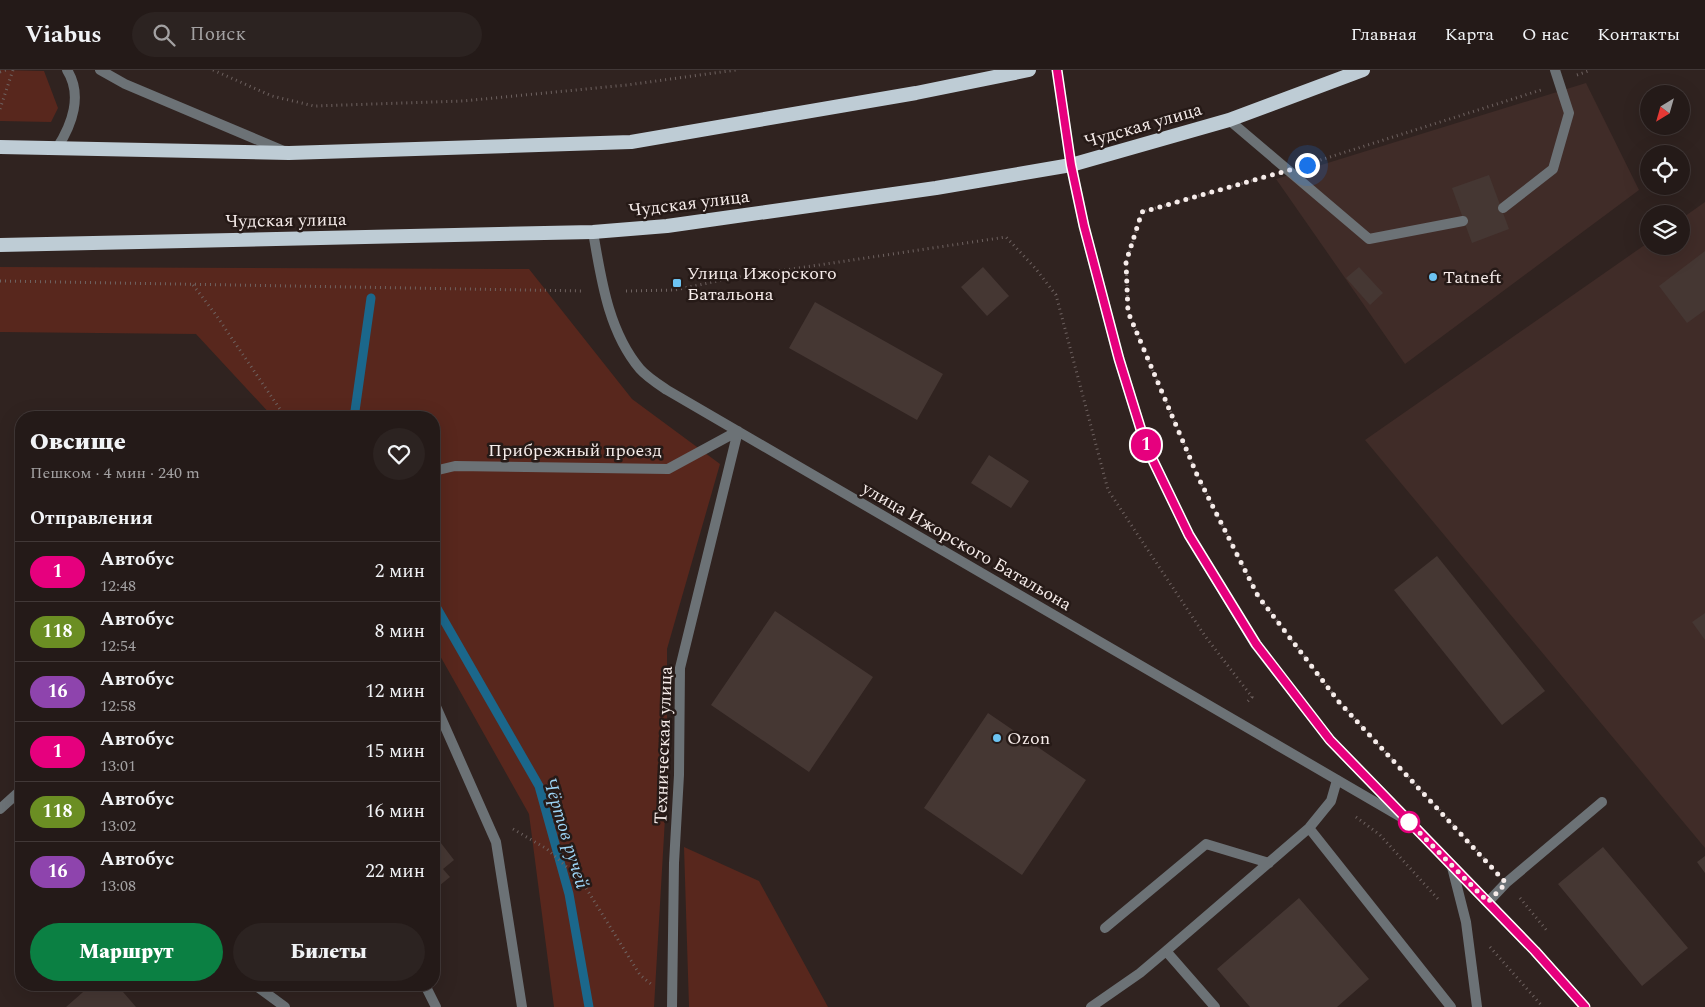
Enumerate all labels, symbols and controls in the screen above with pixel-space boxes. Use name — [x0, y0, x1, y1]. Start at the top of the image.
search box — [132, 12, 482, 57]
text: Viabus — [25, 17, 102, 53]
text: Поиск — [190, 20, 246, 49]
icon: search — [150, 21, 178, 49]
text: Главная — [1351, 21, 1417, 48]
text: Карта — [1445, 21, 1494, 48]
text: О нас — [1522, 21, 1569, 48]
text: Контакты — [1597, 21, 1680, 48]
north arrow — [1640, 85, 1690, 135]
map controls — [1640, 85, 1690, 255]
street label: Чудская улица — [1081, 96, 1205, 155]
button: locate — [1640, 145, 1690, 195]
your location — [1295, 153, 1320, 178]
street label: Чудская улица — [627, 183, 751, 224]
button: layers — [1640, 205, 1690, 255]
street label: Чудская улица — [225, 206, 347, 235]
place label: Улица Ижорского Батальона — [687, 260, 837, 308]
place label: Tatneft — [1443, 264, 1501, 291]
marker: Tatneft — [1427, 271, 1439, 283]
marker: Улица Ижорского Батальона — [671, 277, 683, 289]
text: Овсище — [30, 424, 126, 460]
button: heart — [373, 428, 425, 480]
line badge: 1 — [1130, 429, 1162, 461]
text: 1 — [1141, 431, 1151, 458]
street label: Прибрежный проезд — [488, 437, 662, 464]
text: Пешком · 4 мин · 240 m — [30, 461, 200, 485]
street label: улица Ижорского Батальона — [856, 475, 1077, 618]
text: Отправления — [30, 504, 153, 533]
text: Автобус — [100, 545, 174, 574]
text: 2 мин — [375, 557, 425, 586]
text: 1 — [52, 558, 63, 585]
text: 12:48 — [100, 574, 136, 598]
text: Автобус — [100, 605, 174, 634]
text: 8 мин — [375, 617, 425, 646]
text: 118 — [42, 618, 73, 645]
text: 12:54 — [100, 634, 136, 658]
text: Автобус — [100, 665, 174, 694]
street label: Техническая улица — [647, 665, 680, 825]
text: 12 мин — [365, 677, 425, 706]
text: 16 — [47, 678, 68, 705]
text: 12:58 — [100, 694, 136, 718]
text: Автобус — [100, 725, 174, 754]
place label: Ozon — [1007, 725, 1050, 752]
marker: Ozon — [991, 732, 1003, 744]
text: 15 мин — [365, 737, 425, 766]
text: 1 — [52, 738, 63, 765]
text: 13:01 — [100, 754, 136, 778]
water label: Чёртов ручей — [535, 774, 596, 893]
text: Автобус — [100, 785, 174, 814]
text: 16 мин — [365, 797, 425, 826]
text: 118 — [42, 798, 73, 825]
unlabelled marker — [1398, 811, 1420, 833]
text: 13:02 — [100, 814, 136, 838]
text: Автобус — [100, 845, 174, 874]
text: 22 мин — [365, 857, 425, 886]
text: 16 — [47, 858, 68, 885]
text: 13:08 — [100, 874, 136, 898]
button: Маршрут — [30, 923, 223, 981]
button: Билеты — [233, 923, 425, 981]

